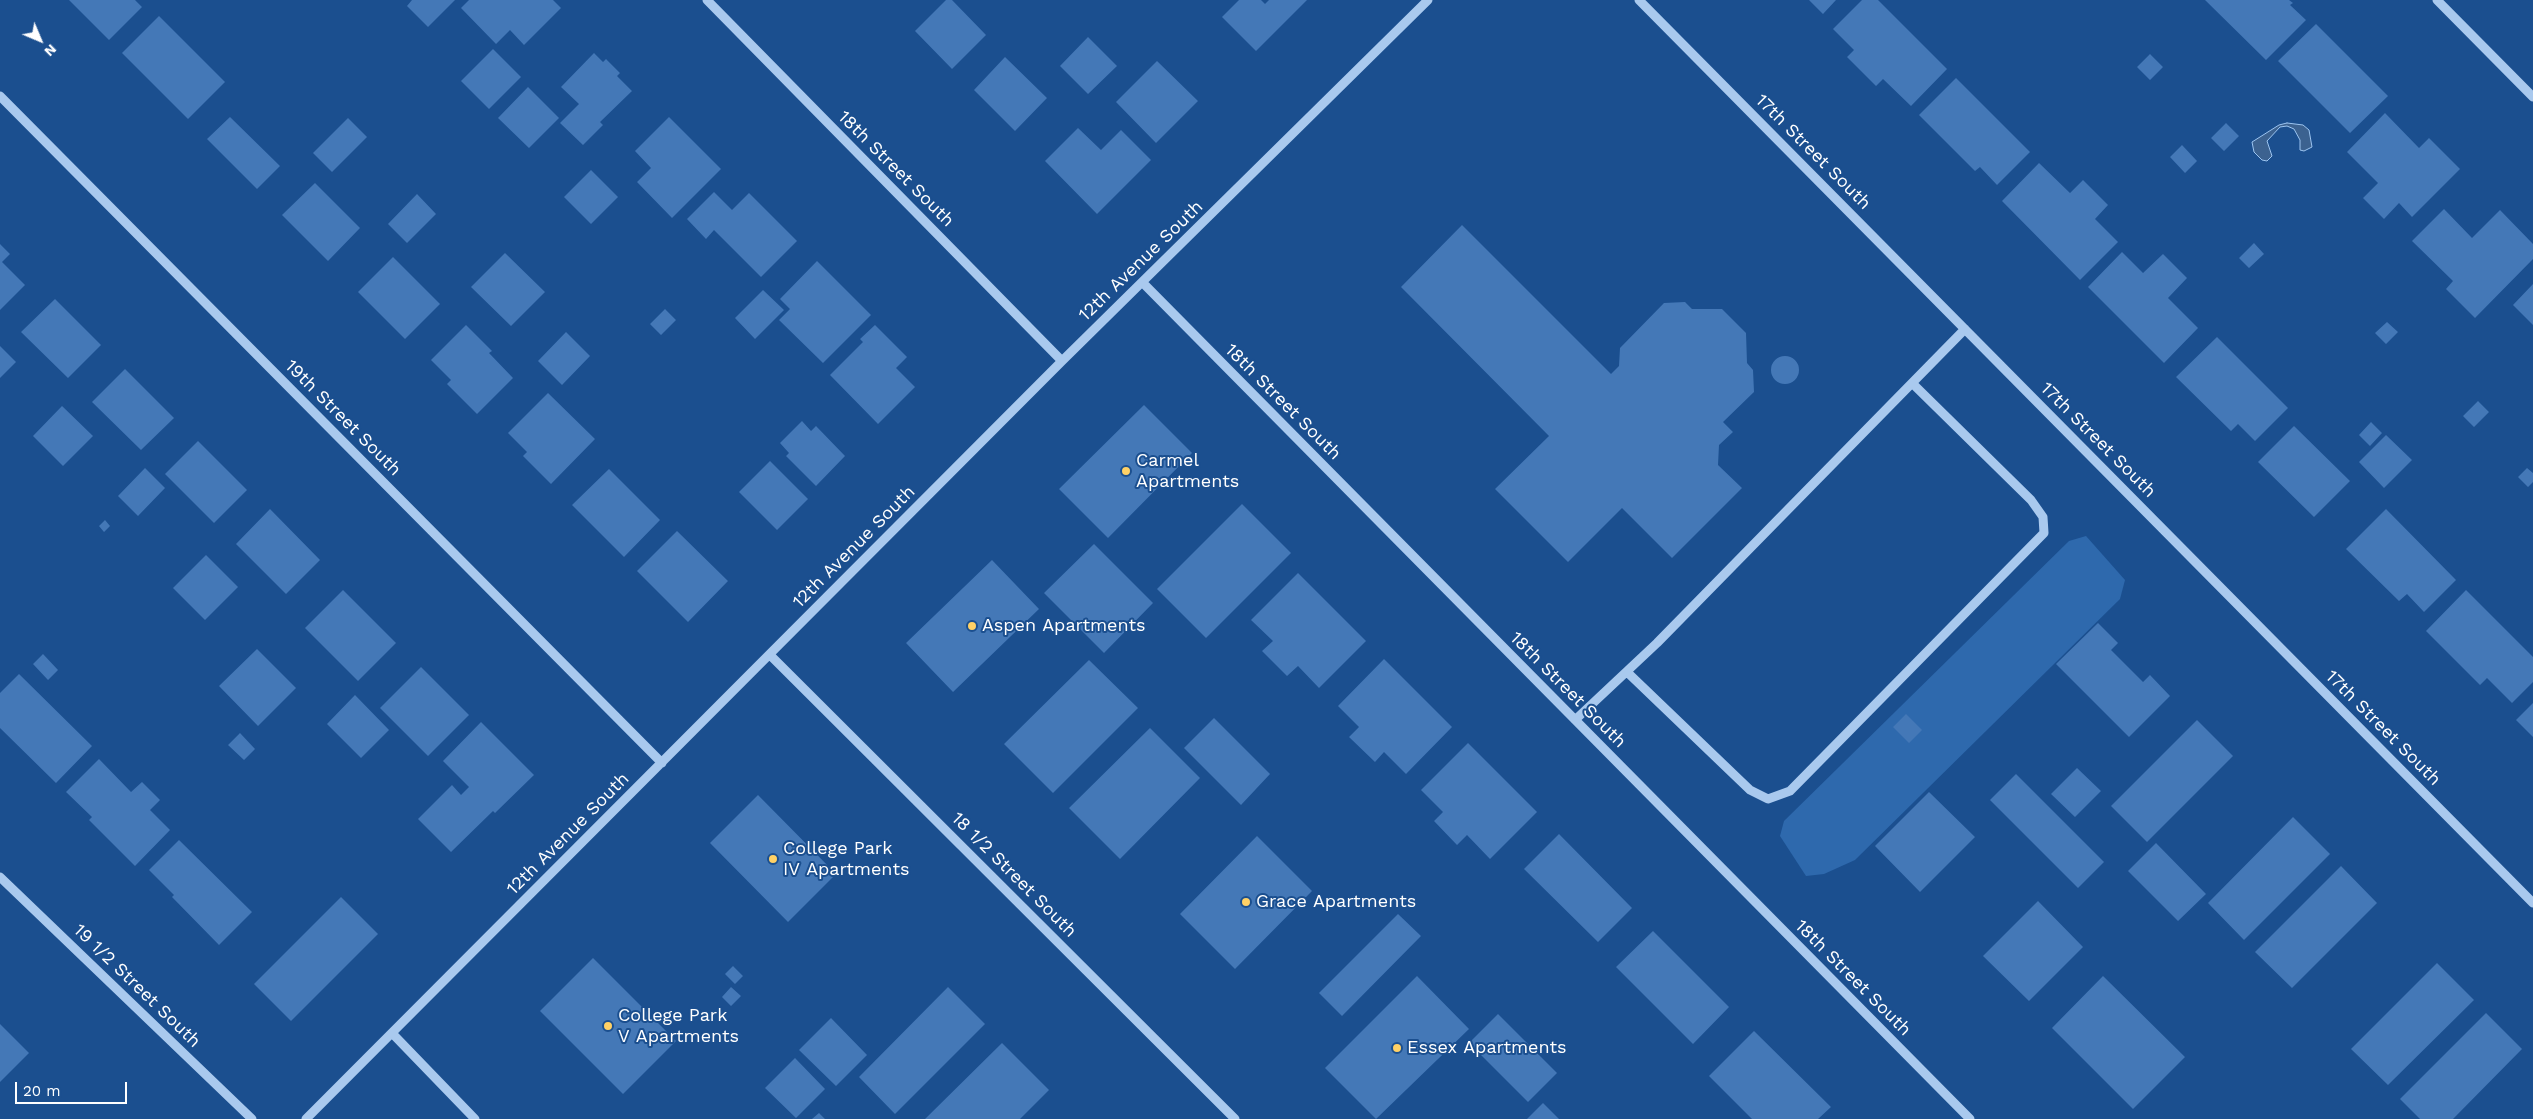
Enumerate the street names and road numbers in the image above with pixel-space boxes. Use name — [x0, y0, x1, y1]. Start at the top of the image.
street label: 17th Street South — [1751, 90, 1875, 214]
street label: 18th Street South — [833, 106, 959, 232]
street label: 12th Avenue South — [1074, 196, 1208, 326]
street label: 18th Street South — [1220, 339, 1346, 465]
street label: 19th Street South — [280, 355, 406, 481]
street label: 17th Street South — [2036, 378, 2160, 502]
street label: 12th Avenue South — [788, 481, 920, 613]
street label: 18th Street South — [1505, 627, 1631, 753]
street label: 17th Street South — [2321, 666, 2445, 790]
street label: 12th Avenue South — [502, 768, 634, 900]
street label: 18 1/2 Street South — [947, 808, 1081, 942]
street label: 18th Street South — [1790, 915, 1916, 1041]
street label: 19 1/2 Street South — [69, 920, 205, 1052]

